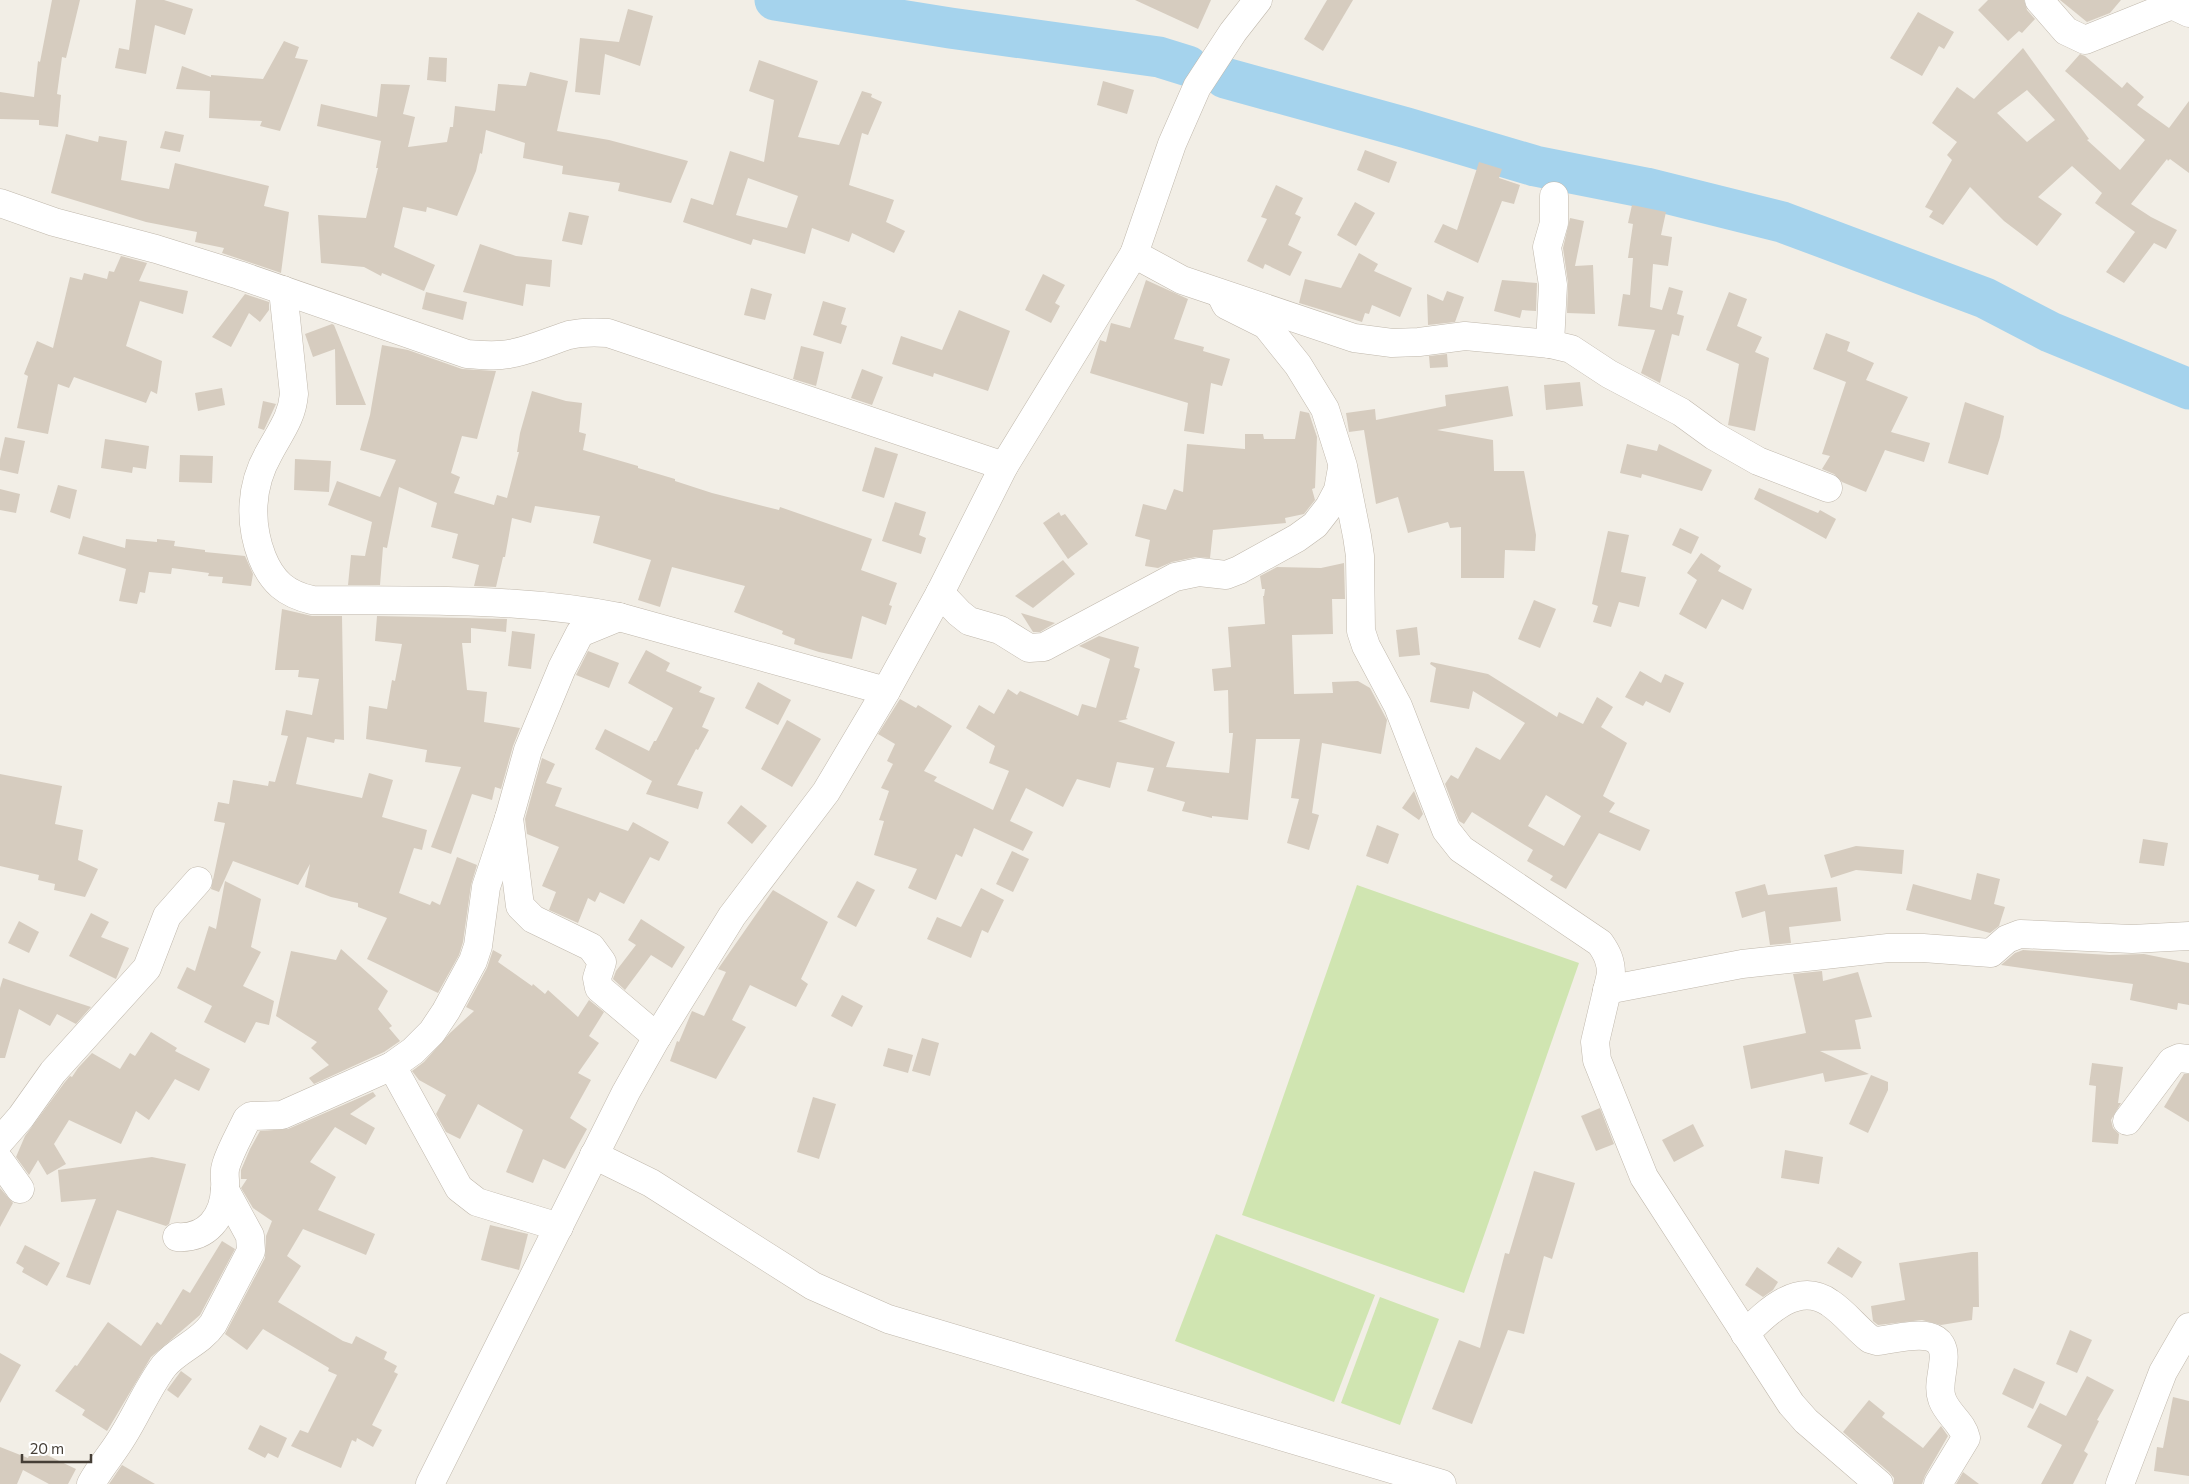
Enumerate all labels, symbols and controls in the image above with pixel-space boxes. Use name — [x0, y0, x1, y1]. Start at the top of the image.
scale bar — [22, 1432, 91, 1464]
text: 20 m — [30, 1439, 64, 1457]

